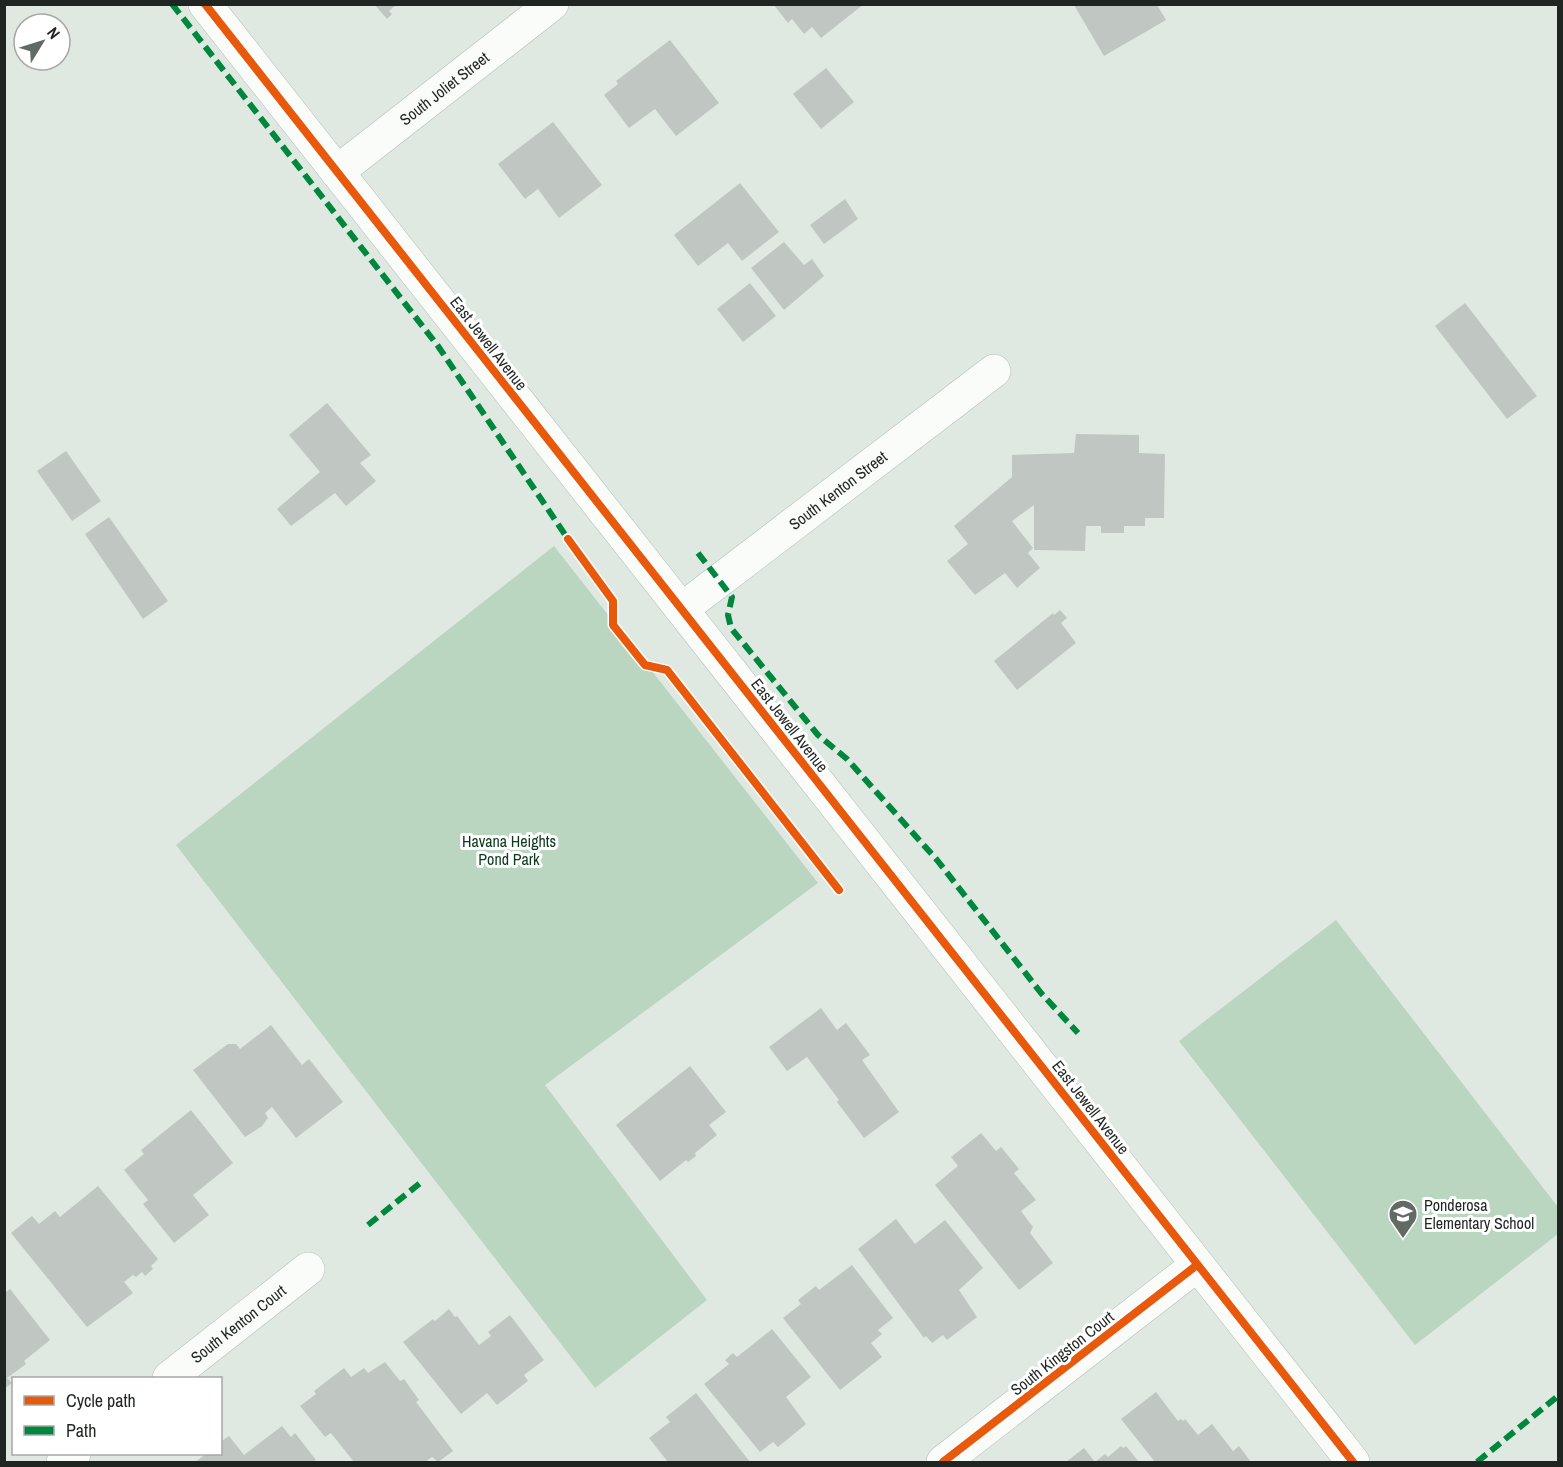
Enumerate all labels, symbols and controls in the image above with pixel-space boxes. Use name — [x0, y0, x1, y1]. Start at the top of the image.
north arrow — [12, 12, 72, 72]
text: N — [42, 22, 65, 43]
street label: South Joliet Street — [395, 46, 494, 130]
street label: East Jewell Avenue — [445, 291, 533, 395]
street label: South Kenton Street — [784, 445, 892, 535]
street label: East Jewell Avenue — [746, 673, 834, 777]
park label: Havana Heights Pond Park — [462, 830, 556, 870]
street label: East Jewell Avenue — [1047, 1055, 1135, 1159]
place label: Ponderosa Elementary School — [1424, 1194, 1534, 1234]
school or university icon: Ponderosa Elementary School — [1387, 1198, 1419, 1240]
street label: South Kenton Court — [186, 1279, 291, 1368]
street label: South Kingston Court — [1006, 1305, 1118, 1400]
legend — [12, 1377, 222, 1455]
text: Cycle path — [66, 1388, 136, 1413]
text: Path — [66, 1418, 96, 1443]

